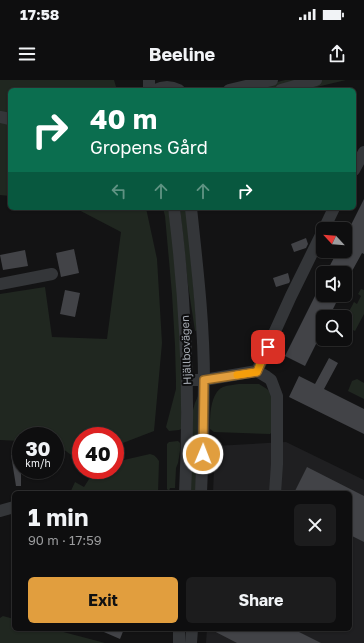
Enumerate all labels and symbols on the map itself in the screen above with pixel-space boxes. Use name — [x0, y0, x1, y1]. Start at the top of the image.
north arrow — [316, 222, 352, 258]
street label: Hjällbovägen — [178, 315, 193, 385]
pin — [251, 330, 285, 364]
speed limit sign: 40 — [72, 427, 124, 479]
position arrow — [182, 433, 224, 475]

